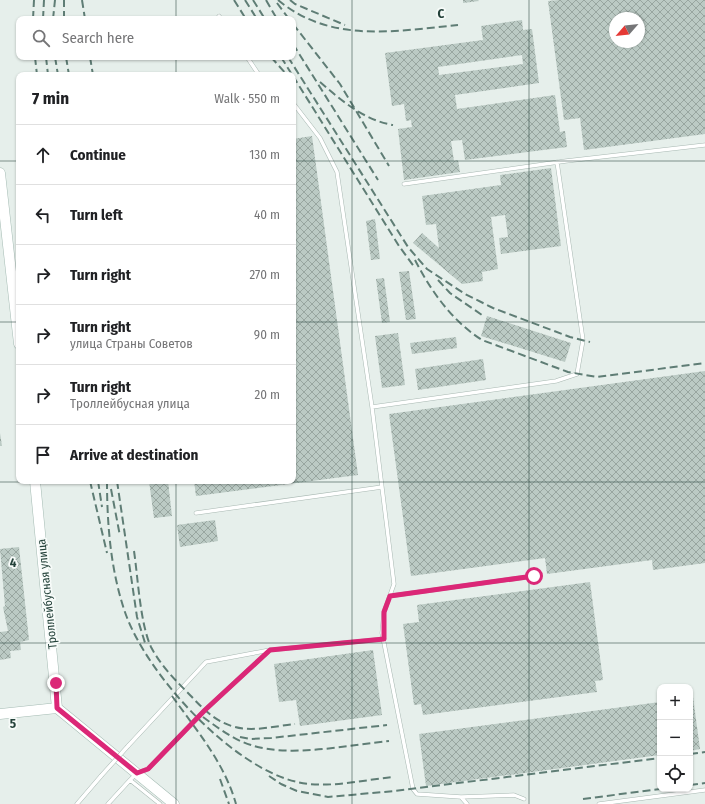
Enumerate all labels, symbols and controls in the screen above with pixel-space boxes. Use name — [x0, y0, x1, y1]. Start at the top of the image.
text: C — [438, 6, 445, 21]
north arrow — [609, 12, 645, 48]
search box — [16, 16, 296, 60]
icon: search — [30, 27, 52, 49]
text: Search here — [62, 29, 134, 47]
text: 7 min — [32, 88, 69, 109]
text: Walk · 550 m — [214, 91, 280, 106]
icon: ahead — [32, 144, 54, 166]
text: Continue — [70, 146, 126, 164]
text: 130 m — [249, 147, 280, 162]
icon: left — [32, 204, 54, 226]
text: Turn left — [70, 206, 123, 224]
text: 40 m — [254, 207, 280, 222]
icon: right — [32, 264, 54, 286]
text: Turn right — [70, 266, 131, 284]
text: 270 m — [249, 267, 280, 282]
text: Turn right — [70, 318, 131, 336]
icon: right — [32, 324, 54, 346]
text: 90 m — [254, 327, 280, 342]
text: улица Страны Советов — [70, 336, 193, 351]
text: Turn right — [70, 378, 131, 396]
icon: right — [32, 384, 54, 406]
text: 20 m — [254, 387, 280, 402]
text: Троллейбусная улица — [70, 396, 190, 411]
icon: arrive — [32, 444, 54, 466]
text: Arrive at destination — [70, 446, 198, 464]
street label: Троллейбусная улица — [34, 538, 60, 650]
text: 4 — [10, 555, 17, 570]
route start — [525, 567, 543, 585]
route end — [47, 674, 65, 692]
map controls — [657, 684, 693, 792]
button: + — [657, 684, 693, 720]
text: 5 — [10, 716, 16, 731]
button: − — [657, 720, 693, 756]
button: locate — [657, 756, 693, 792]

